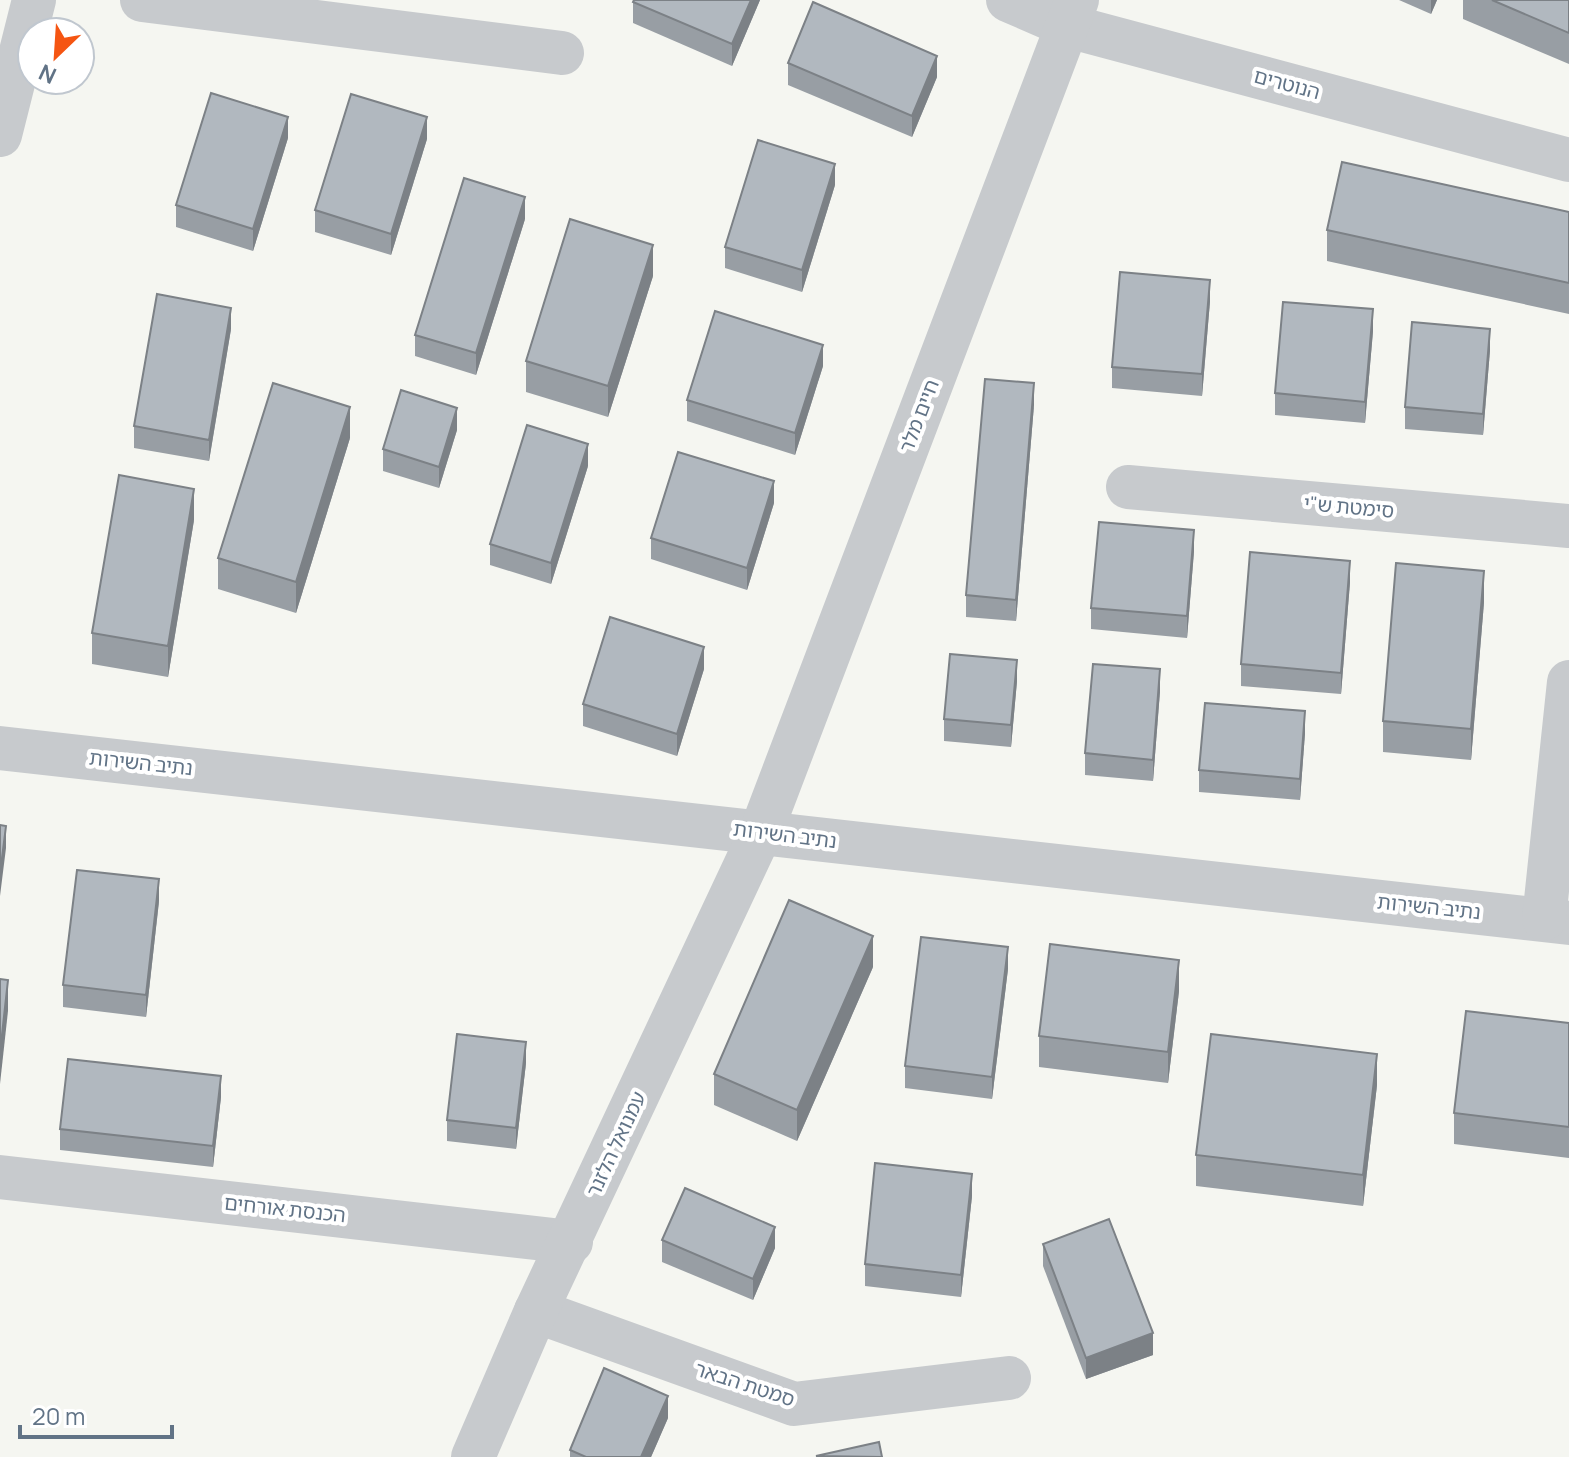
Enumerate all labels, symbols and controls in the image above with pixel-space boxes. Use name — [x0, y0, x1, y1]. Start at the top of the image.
north arrow — [16, 16, 96, 96]
text: N — [34, 57, 61, 91]
street label: הנוטרים — [1251, 62, 1323, 105]
street label: חיים מלר — [892, 375, 945, 456]
street label: סימטת ש"י — [1303, 489, 1395, 524]
street label: נתיב השירות — [88, 744, 194, 781]
street label: נתיב השירות — [732, 815, 838, 854]
street label: נתיב השירות — [1376, 888, 1482, 925]
street label: עמנואל הלזנר — [579, 1087, 652, 1201]
street label: הכנסת אורחים — [223, 1189, 347, 1228]
street label: סמטת הבאר — [692, 1355, 799, 1412]
scale bar — [20, 1389, 172, 1439]
text: 20 m — [32, 1399, 85, 1432]

